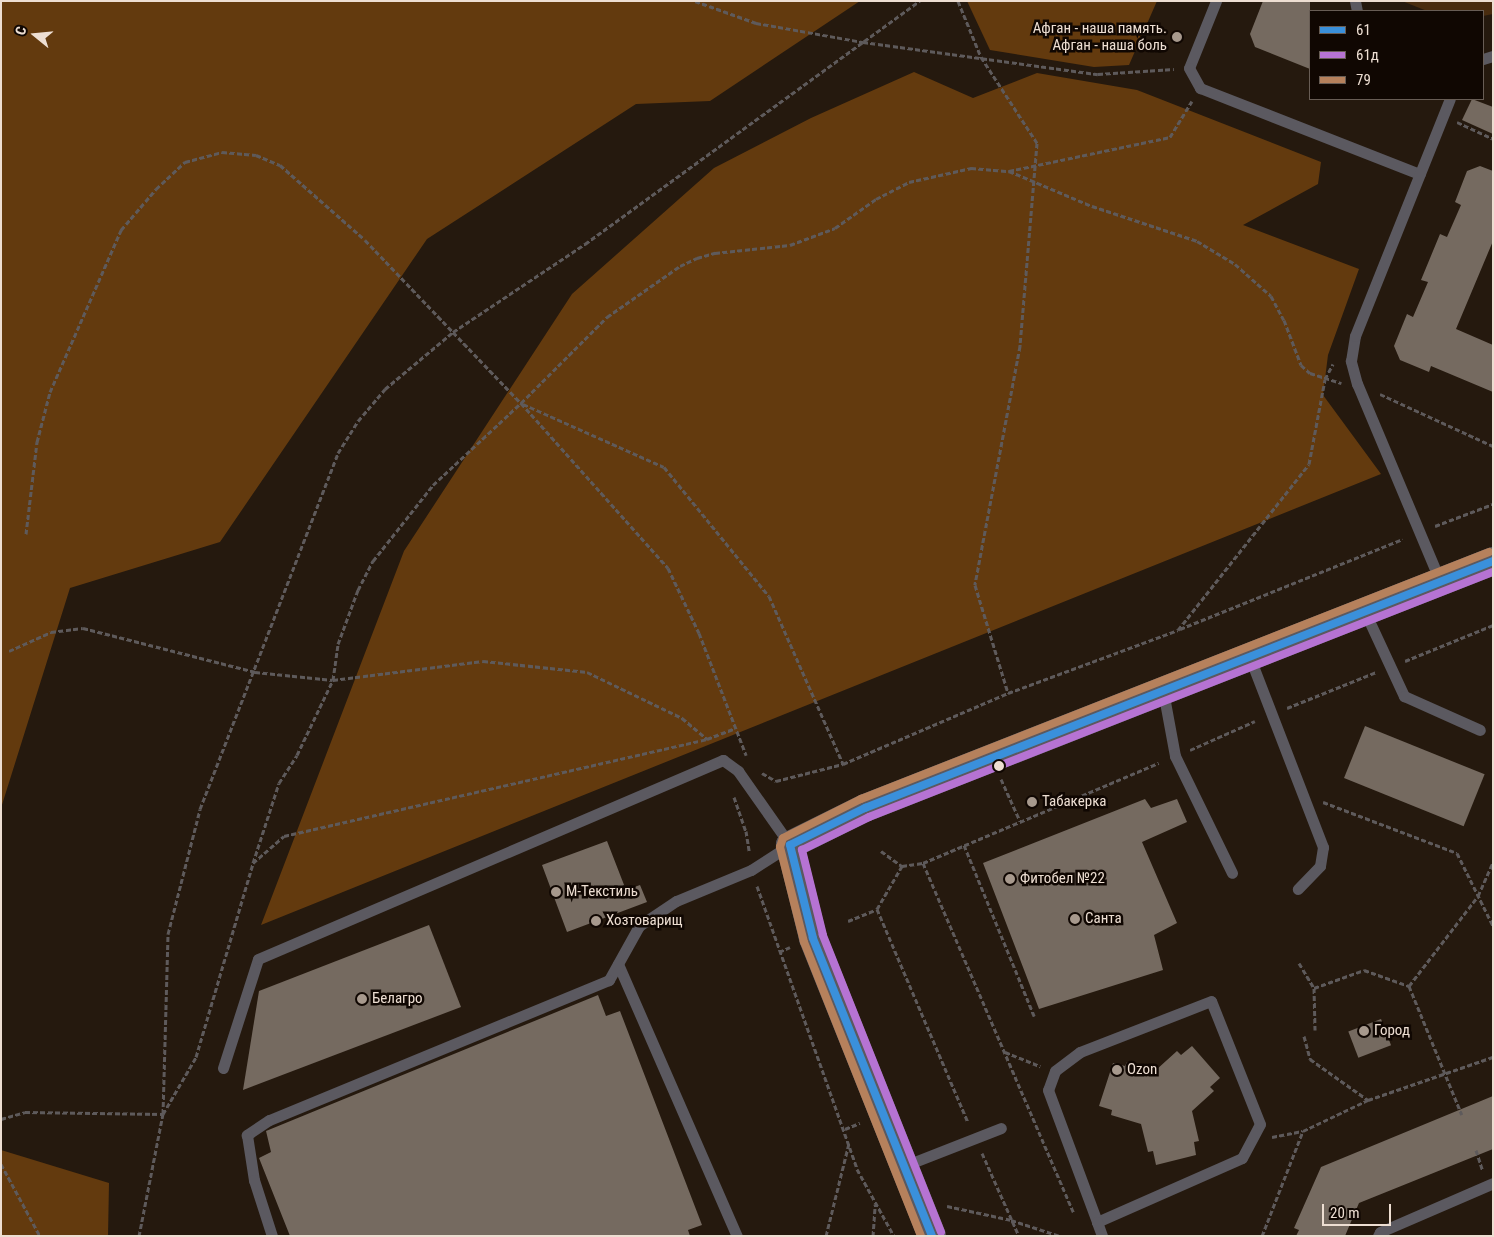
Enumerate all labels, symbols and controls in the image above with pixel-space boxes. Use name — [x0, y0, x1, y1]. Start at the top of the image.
north arrow — [10, 10, 60, 60]
legend — [1309, 10, 1484, 100]
place label: Афган - наша память. Афган - наша боль — [1033, 19, 1167, 54]
text: 61 — [1356, 21, 1371, 39]
text: С — [12, 24, 29, 37]
marker: Афган - наша память. Афган - наша боль — [1171, 31, 1183, 43]
text: 61д — [1356, 46, 1379, 64]
text: 79 — [1356, 71, 1371, 89]
unlabelled marker — [994, 761, 1004, 771]
place label: Табакерка — [1042, 793, 1107, 811]
marker: Табакерка — [1026, 796, 1038, 808]
place label: Фитобел №22 — [1020, 870, 1105, 888]
marker: Фитобел №22 — [1004, 873, 1016, 885]
place label: М-Текстиль — [566, 883, 638, 901]
marker: М-Текстиль — [550, 886, 562, 898]
place label: Санта — [1085, 910, 1122, 928]
place label: Хозтоварищ — [606, 912, 683, 930]
marker: Санта — [1069, 913, 1081, 925]
marker: Хозтоварищ — [590, 915, 602, 927]
place label: Белагро — [372, 990, 423, 1008]
marker: Белагро — [356, 993, 368, 1005]
place label: Город — [1374, 1022, 1410, 1040]
marker: Город — [1358, 1025, 1370, 1037]
place label: Ozon — [1127, 1061, 1157, 1079]
marker: Ozon — [1111, 1064, 1123, 1076]
scale bar — [1324, 1194, 1393, 1226]
text: 20 m — [1330, 1204, 1360, 1222]

